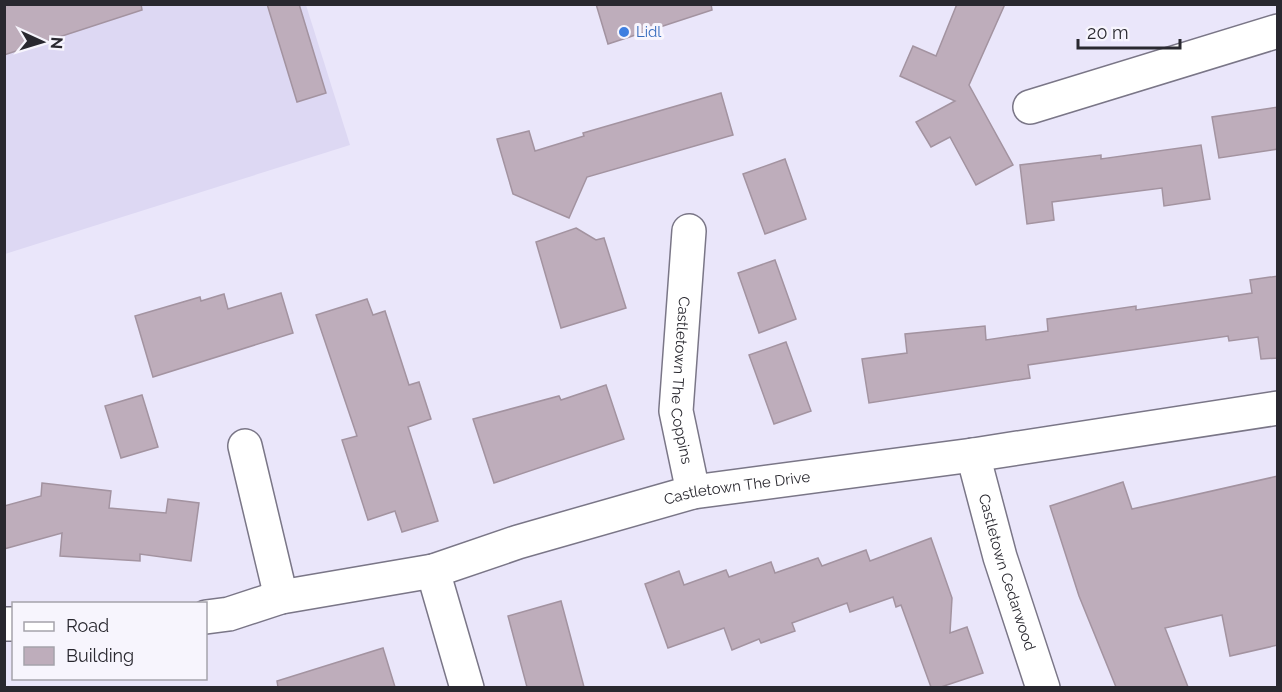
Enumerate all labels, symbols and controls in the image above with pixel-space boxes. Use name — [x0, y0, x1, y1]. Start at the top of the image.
north arrow — [12, 12, 72, 72]
scale bar — [1078, 12, 1180, 50]
text: 20 m — [1087, 22, 1129, 43]
place label: Lidl — [636, 23, 662, 41]
marker: Lidl — [617, 25, 631, 39]
text: N — [47, 36, 66, 50]
street label: Castletown The Coppins — [667, 296, 696, 466]
street label: Castletown The Drive — [662, 468, 811, 509]
street label: Castletown Cedarwood — [975, 492, 1039, 653]
legend — [12, 602, 207, 680]
text: Road — [66, 615, 109, 636]
text: Building — [66, 645, 134, 666]

